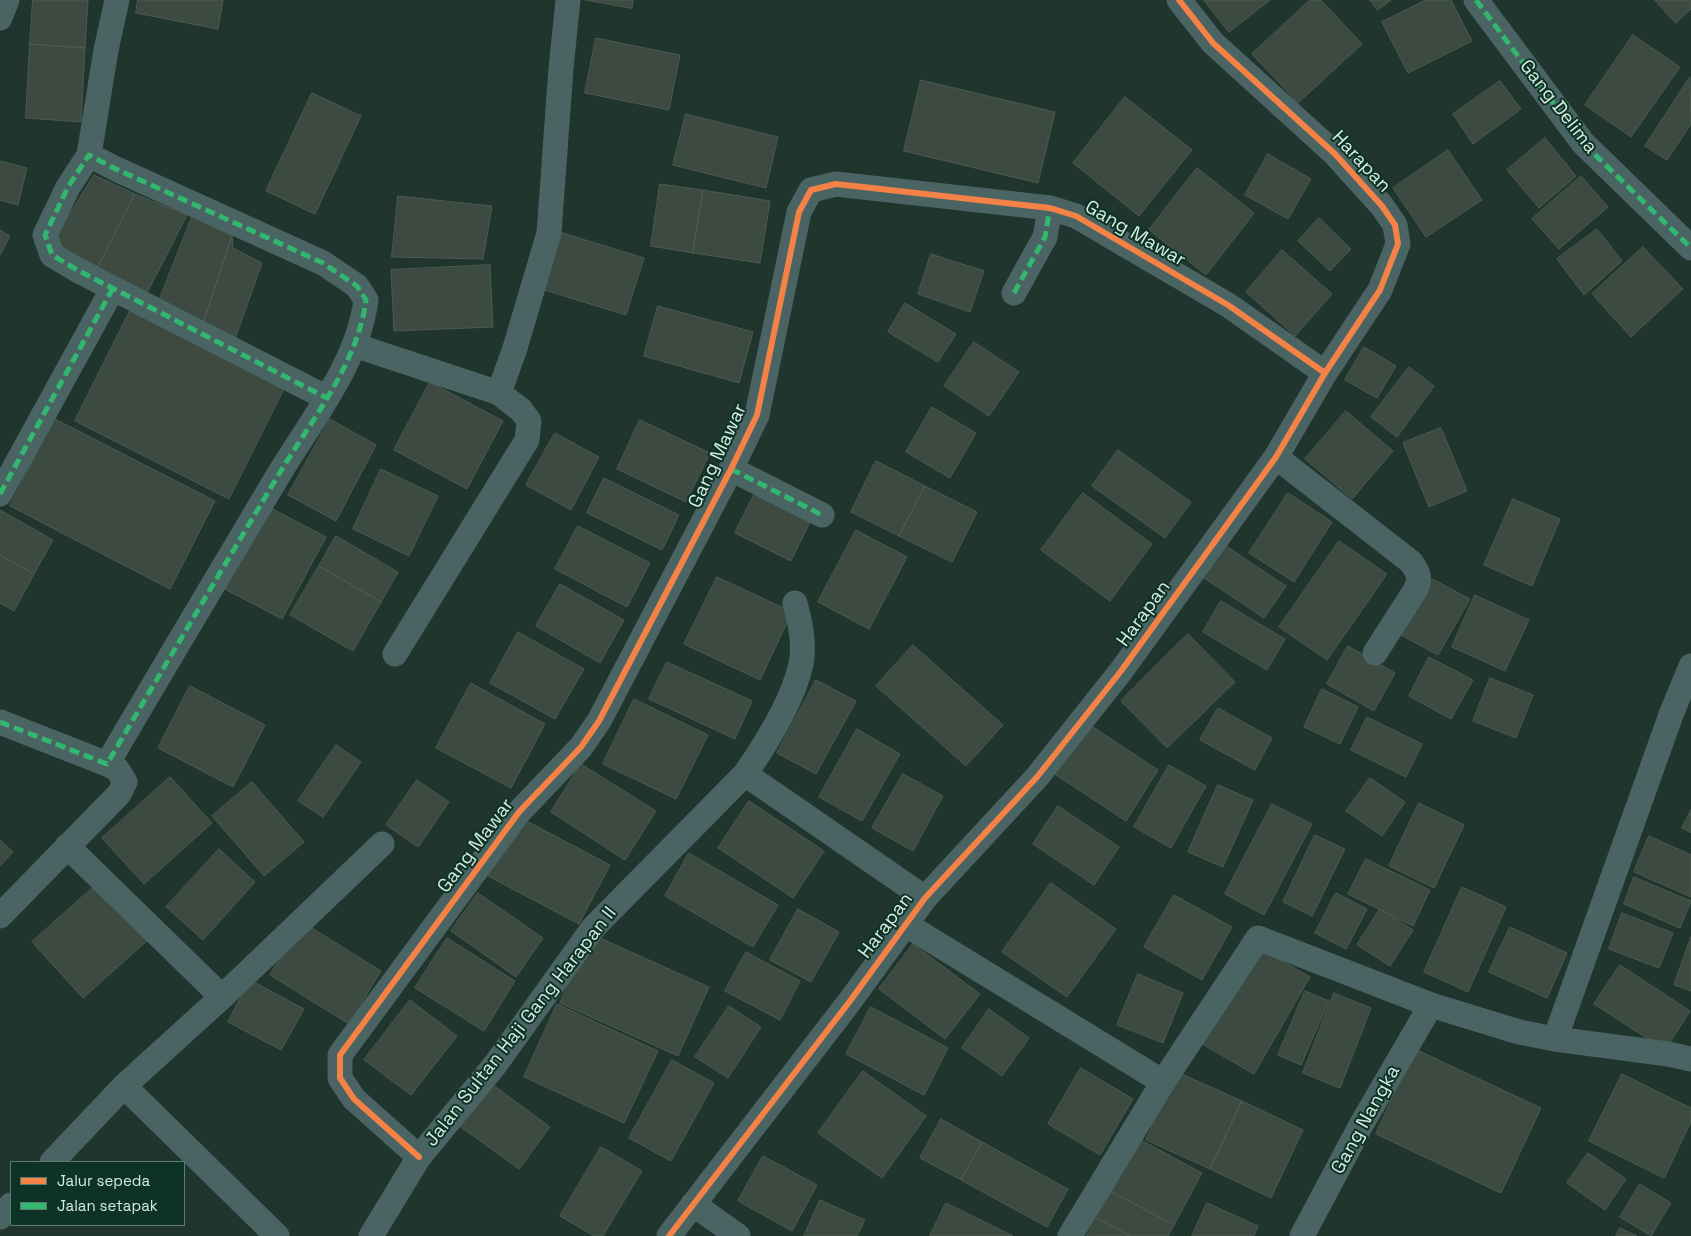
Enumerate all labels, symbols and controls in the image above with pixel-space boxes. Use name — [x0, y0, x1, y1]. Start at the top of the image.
street label: Gang Delima — [1514, 56, 1602, 158]
street label: Harapan — [1327, 126, 1395, 198]
street label: Gang Mawar — [1081, 196, 1189, 272]
street label: Gang Mawar — [684, 400, 752, 512]
street label: Harapan — [1112, 577, 1176, 651]
street label: Gang Mawar — [433, 794, 519, 898]
street label: Harapan — [854, 889, 918, 963]
street label: Jalan Sultan Haji Gang Harapan II — [420, 903, 622, 1151]
street label: Gang Nangka — [1327, 1062, 1405, 1178]
legend — [10, 1161, 185, 1226]
text: Jalur sepeda — [57, 1171, 150, 1190]
text: Jalan setapak — [57, 1196, 158, 1215]

